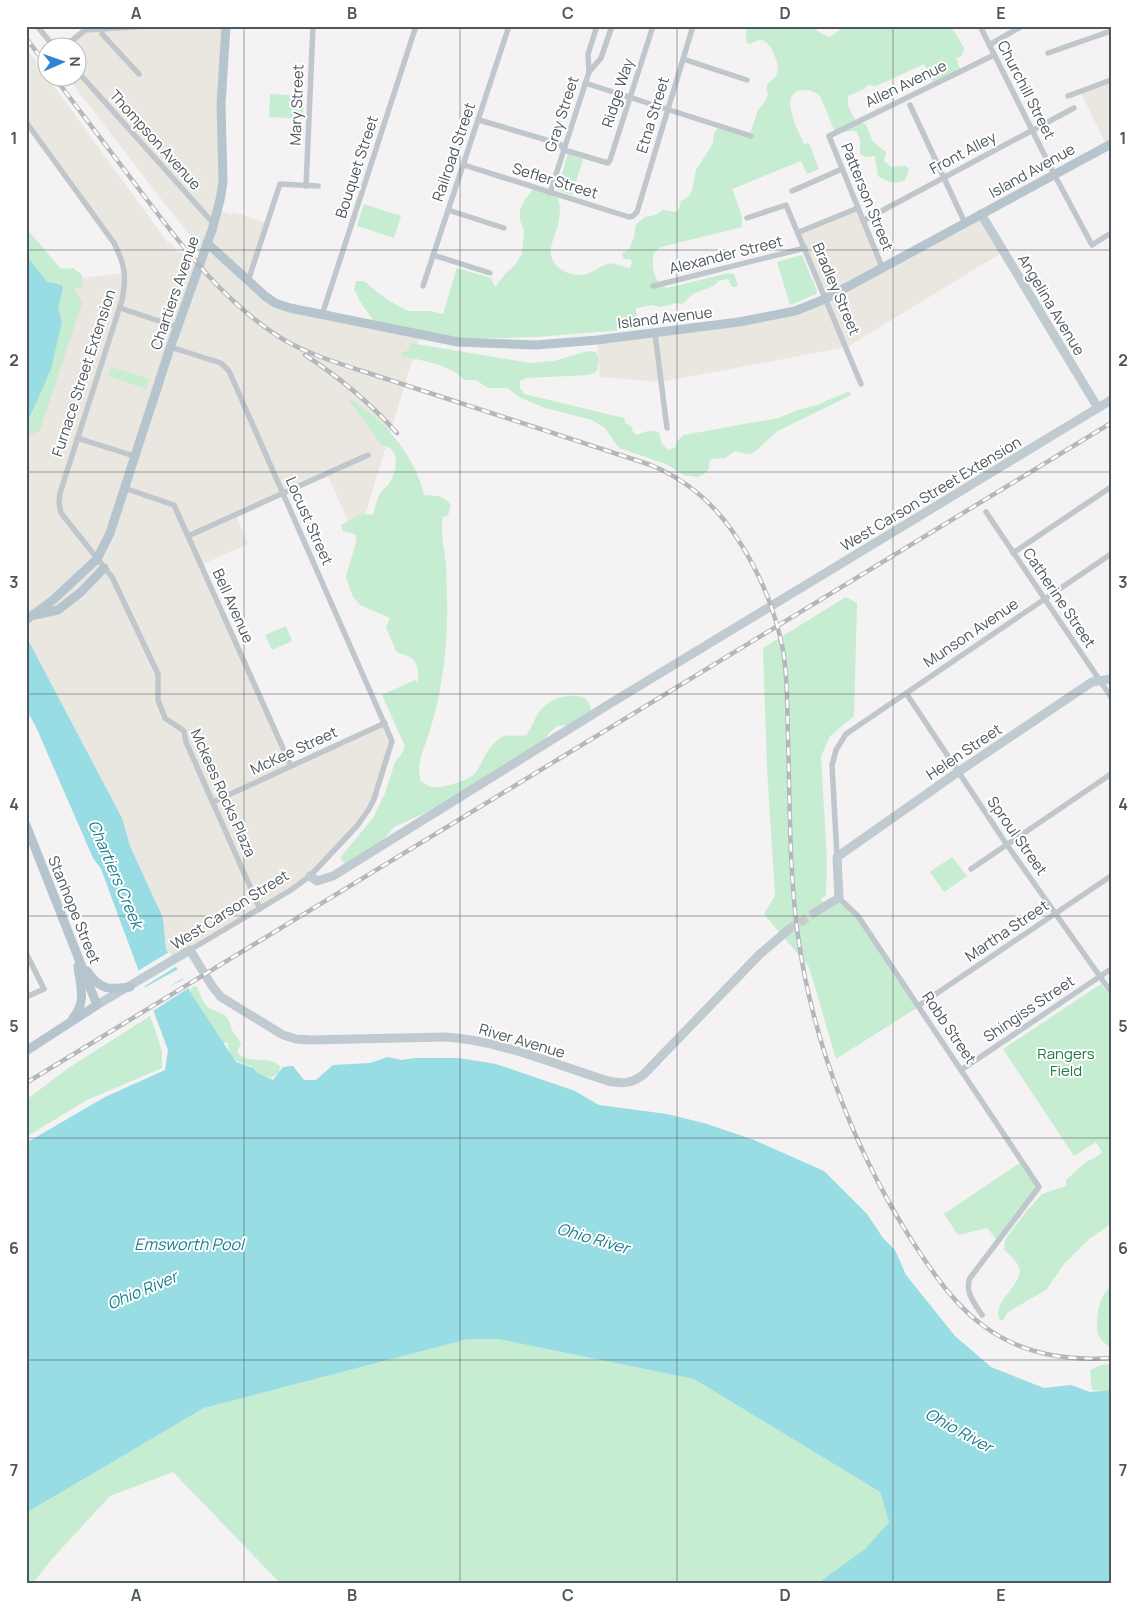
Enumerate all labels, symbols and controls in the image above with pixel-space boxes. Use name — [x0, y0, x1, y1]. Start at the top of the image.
text: A — [131, 2, 142, 24]
text: B — [347, 2, 357, 24]
text: C — [562, 2, 574, 24]
text: D — [779, 2, 791, 24]
text: E — [996, 2, 1006, 24]
street label: Churchill Street — [992, 37, 1060, 143]
north arrow — [38, 38, 88, 88]
street label: Ridge Way — [596, 55, 639, 130]
street label: Allen Avenue — [861, 55, 950, 112]
text: N — [66, 56, 85, 67]
street label: Mary Street — [285, 64, 308, 146]
street label: Gray Street — [539, 73, 584, 154]
street label: Etna Street — [631, 74, 674, 156]
street label: Thompson Avenue — [105, 85, 206, 195]
street label: Railroad Street — [427, 100, 480, 204]
street label: Bouquet Street — [330, 113, 383, 221]
street label: Front Alley — [926, 126, 1000, 179]
text: 1 — [10, 127, 18, 149]
text: 1 — [1119, 127, 1127, 149]
street label: Island Avenue — [985, 138, 1079, 203]
street label: Patterson Street — [836, 140, 899, 254]
street label: Sefler Street — [510, 158, 601, 204]
street label: Alexander Street — [667, 230, 785, 279]
street label: Chartiers Avenue — [145, 233, 204, 353]
street label: Bradley Street — [808, 239, 865, 338]
street label: Angelina Avenue — [1013, 250, 1090, 359]
street label: Furnace Street Extension — [47, 286, 121, 459]
street label: Island Avenue — [616, 301, 714, 334]
text: 2 — [9, 349, 19, 371]
text: 2 — [1118, 349, 1128, 371]
street label: West Carson Street Extension — [836, 431, 1025, 556]
street label: Locust Street — [281, 473, 338, 568]
street label: Catherine Street — [1018, 544, 1101, 652]
street label: Bell Avenue — [208, 565, 259, 647]
text: 3 — [9, 571, 19, 593]
text: 3 — [1118, 571, 1128, 593]
street label: Munson Avenue — [919, 593, 1023, 672]
street label: Helen Street — [922, 719, 1006, 785]
street label: McKee Street — [247, 721, 341, 780]
street label: Mckees Rocks Plaza — [186, 725, 261, 860]
street label: Sproul Street — [983, 792, 1052, 879]
text: 4 — [9, 793, 19, 815]
text: 4 — [1118, 793, 1128, 815]
water label: Chartiers Creek — [83, 816, 150, 934]
street label: Stanhope Street — [43, 853, 106, 967]
street label: West Carson Street — [167, 865, 293, 954]
street label: Martha Street — [961, 895, 1053, 966]
street label: Shingiss Street — [979, 970, 1078, 1047]
street label: Robb Street — [917, 987, 981, 1068]
text: 5 — [9, 1015, 19, 1037]
text: 5 — [1118, 1015, 1128, 1037]
street label: River Avenue — [477, 1018, 568, 1063]
park label: Rangers Field — [1037, 1043, 1095, 1081]
water label: Ohio River — [554, 1217, 634, 1259]
water label: Emsworth Pool — [134, 1233, 246, 1255]
text: 6 — [9, 1237, 19, 1259]
text: 6 — [1118, 1237, 1128, 1259]
water label: Ohio River — [104, 1265, 183, 1315]
water label: Ohio River — [921, 1402, 999, 1459]
text: 7 — [10, 1459, 18, 1481]
text: 7 — [1119, 1459, 1127, 1481]
text: A — [131, 1584, 142, 1606]
text: B — [347, 1584, 357, 1606]
text: C — [562, 1584, 574, 1606]
text: D — [779, 1584, 791, 1606]
text: E — [996, 1584, 1006, 1606]

